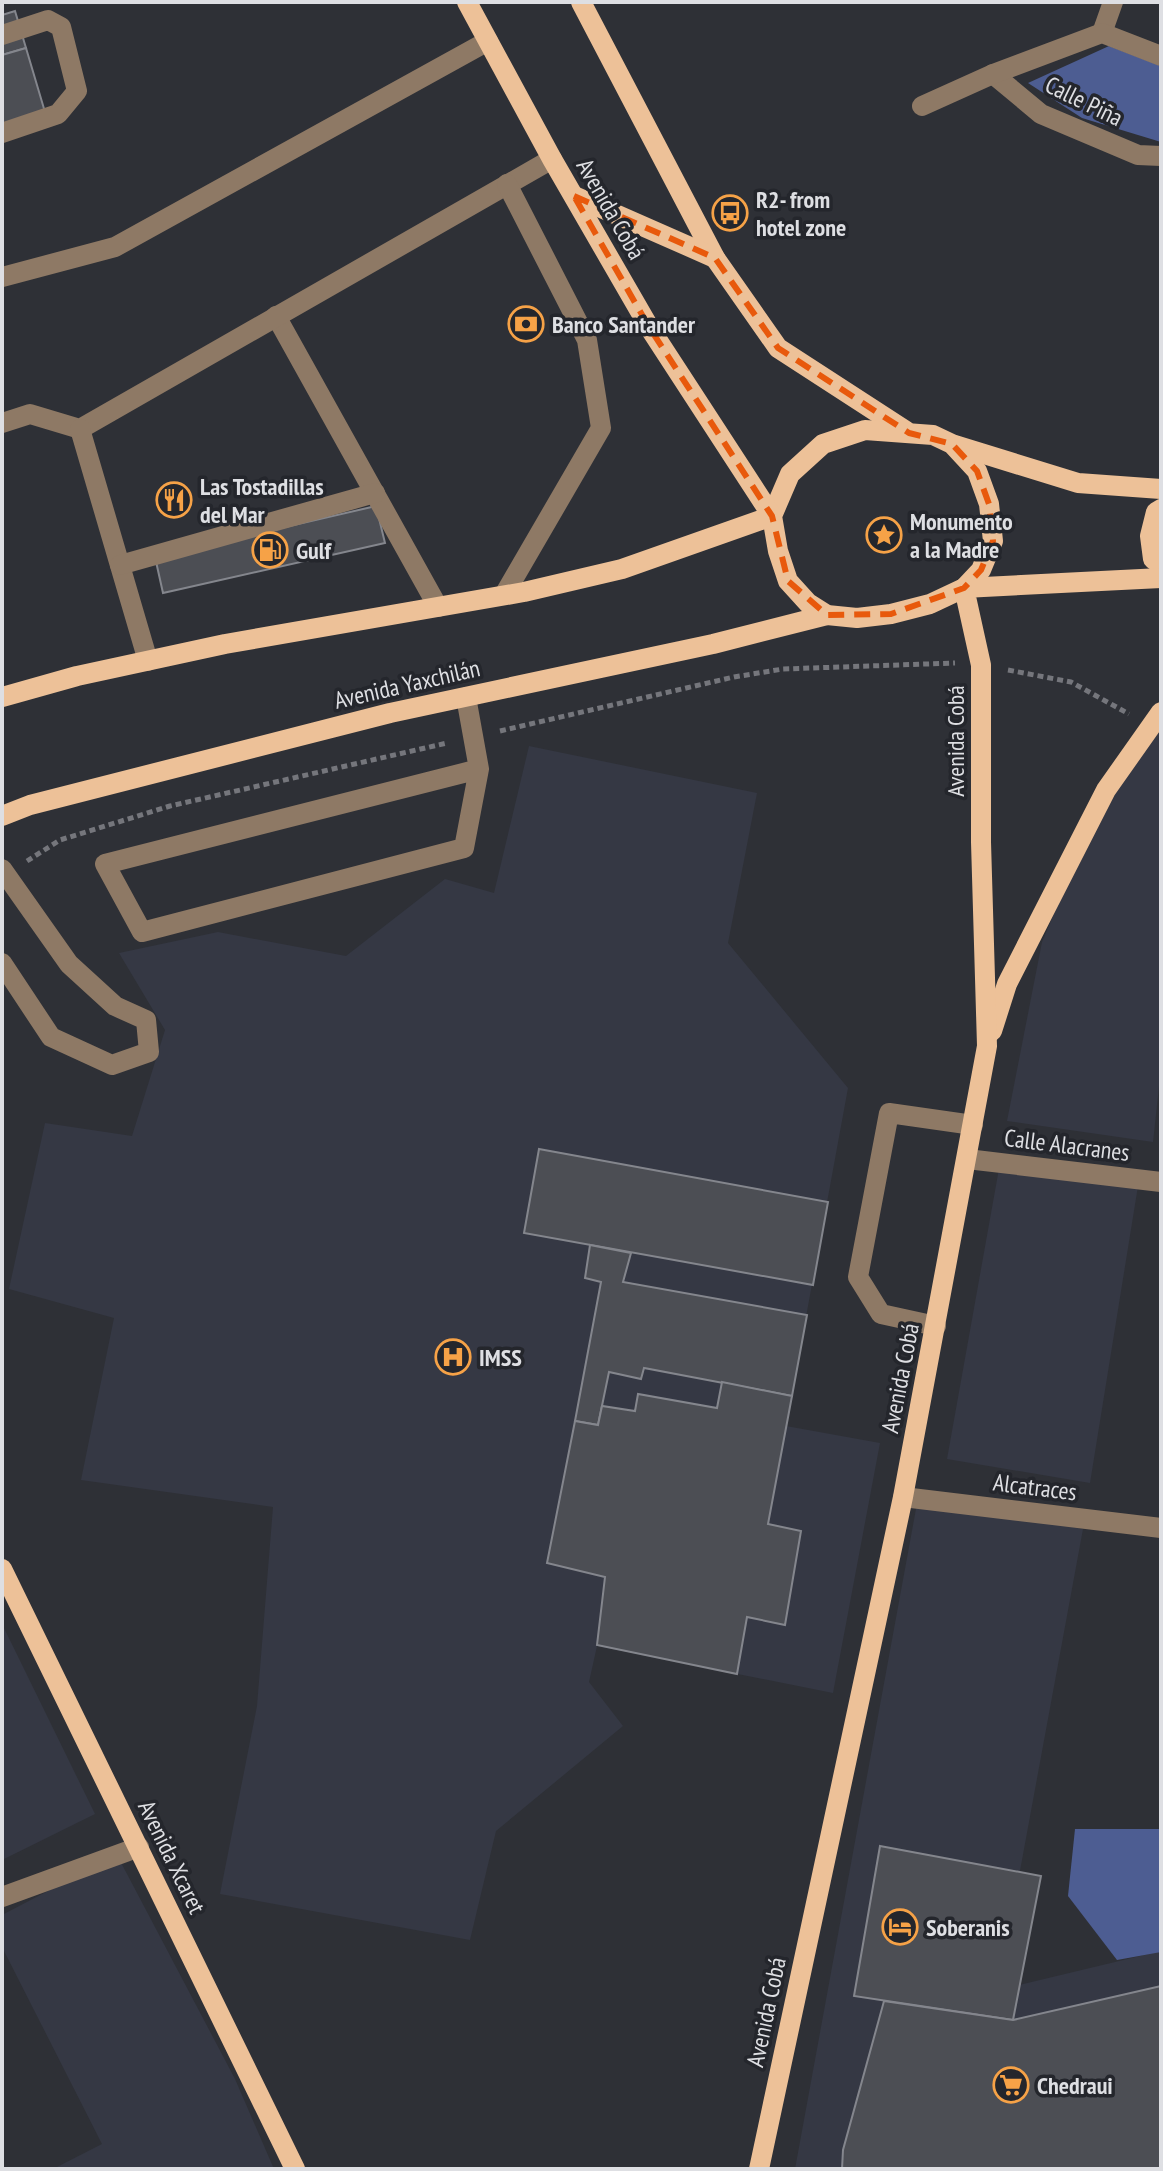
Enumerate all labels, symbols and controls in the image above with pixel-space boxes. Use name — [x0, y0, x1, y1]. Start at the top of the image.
street label: Calle Piña — [1040, 69, 1128, 133]
street label: Avenida Cobá — [570, 153, 652, 265]
place label: R2- from hotel zone — [756, 184, 846, 243]
bus stop icon: R2- from hotel zone — [711, 194, 749, 232]
bank icon: Banco Santander — [507, 305, 545, 343]
place label: Banco Santander — [552, 309, 696, 340]
place label: Las Tostadillas del Mar — [200, 471, 324, 530]
restaurant icon: Las Tostadillas del Mar — [155, 481, 193, 519]
place label: Monumento a la Madre — [910, 506, 1013, 565]
place icon: Monumento a la Madre — [865, 516, 903, 554]
fuel station icon: Gulf — [251, 531, 289, 569]
place label: Gulf — [296, 535, 333, 566]
street label: Avenida Yaxchilán — [331, 652, 483, 716]
street label: Avenida Cobá — [940, 685, 971, 797]
street label: Calle Alacranes — [1003, 1122, 1131, 1168]
street label: Avenida Cobá — [874, 1320, 926, 1436]
hospital icon: IMSS — [434, 1338, 472, 1376]
place label: IMSS — [479, 1342, 522, 1373]
street label: Alcatraces — [991, 1466, 1079, 1508]
street label: Avenida Xcaret — [131, 1795, 213, 1919]
hotel icon: Soberanis — [881, 1908, 919, 1946]
place label: Soberanis — [926, 1912, 1010, 1943]
street label: Avenida Cobá — [739, 1954, 793, 2070]
supermarket icon: Chedraui — [992, 2066, 1030, 2104]
place label: Chedraui — [1037, 2070, 1113, 2101]

